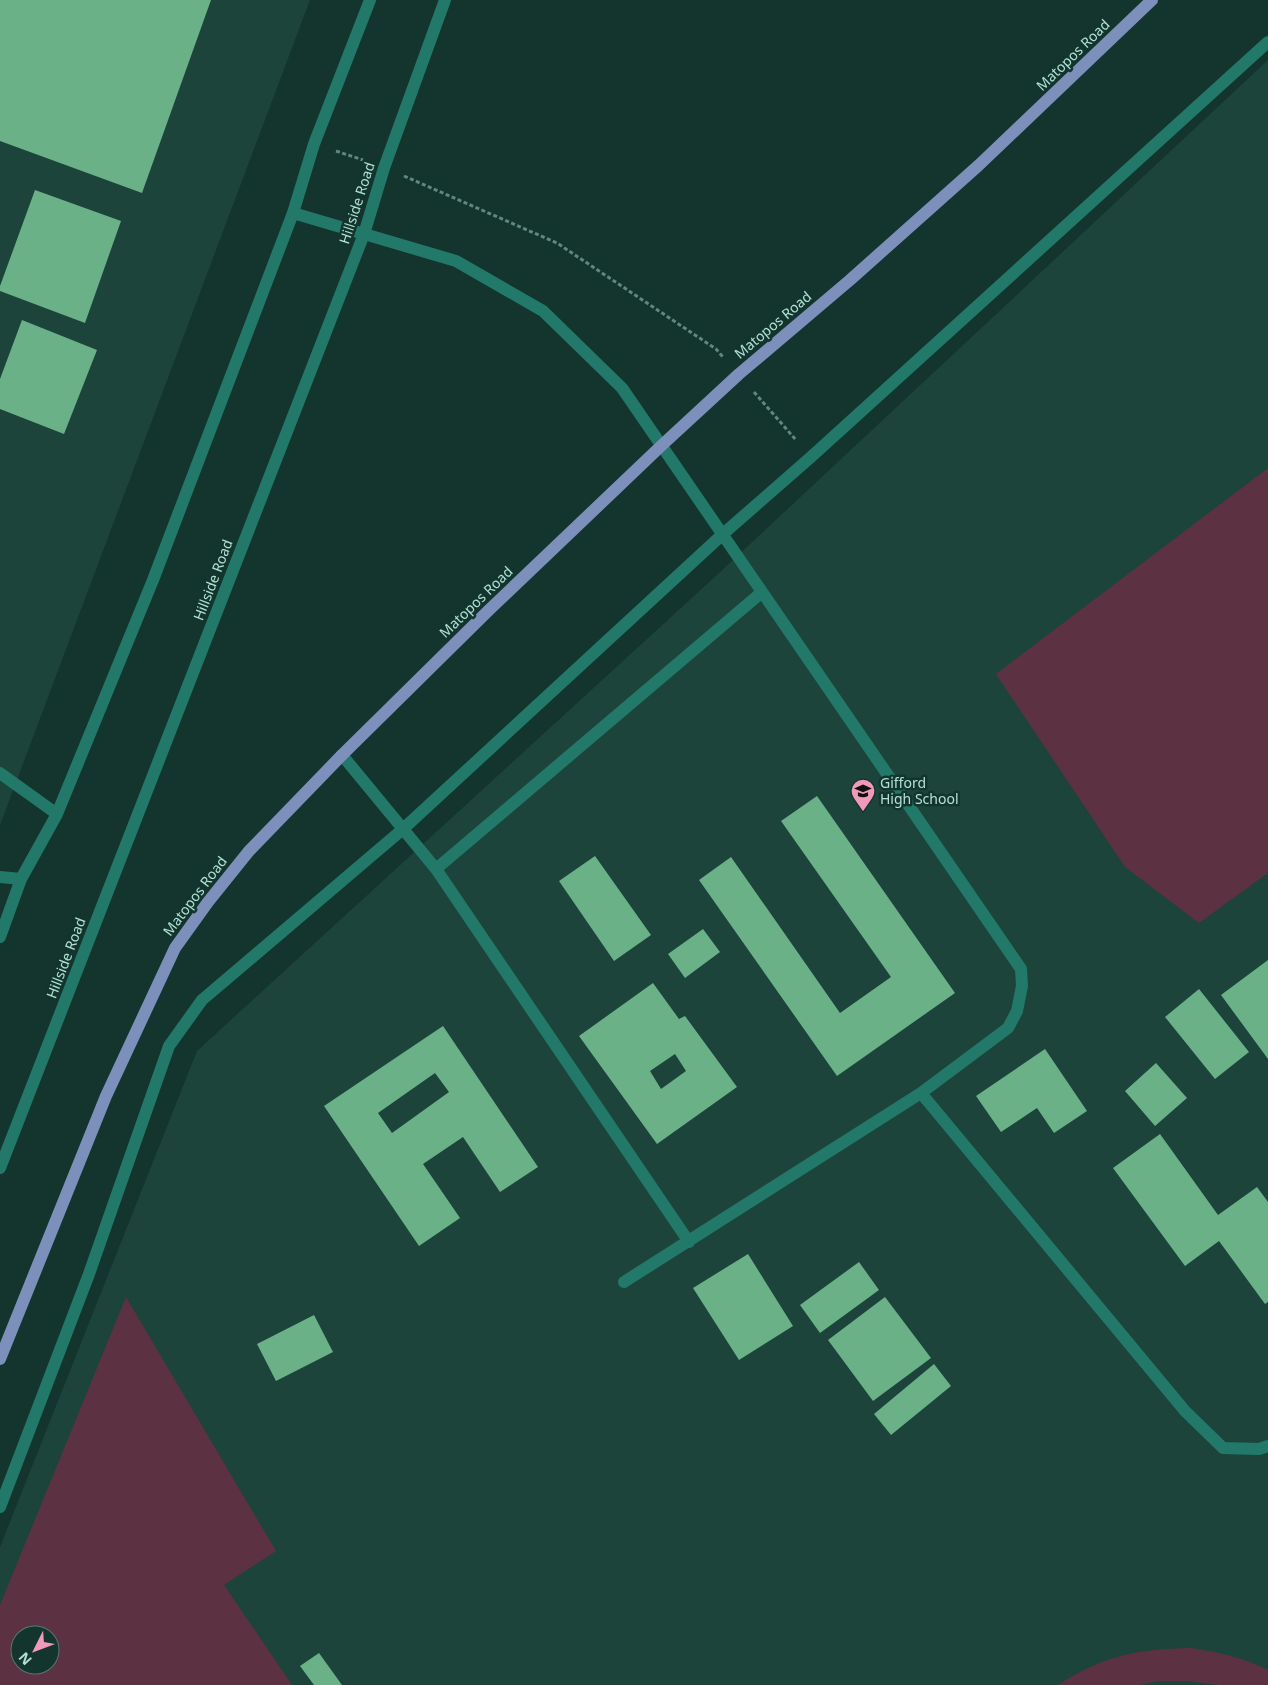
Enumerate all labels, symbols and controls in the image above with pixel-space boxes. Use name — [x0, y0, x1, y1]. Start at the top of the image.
street label: Matopos Road — [1032, 15, 1113, 95]
street label: Hillside Road — [334, 159, 379, 246]
street label: Matopos Road — [730, 287, 815, 362]
street label: Hillside Road — [188, 537, 237, 623]
street label: Matopos Road — [435, 562, 516, 642]
place label: Gifford High School — [880, 773, 959, 808]
school or university icon: Gifford High School — [850, 778, 876, 812]
street label: Matopos Road — [158, 852, 231, 939]
street label: Hillside Road — [41, 915, 90, 1001]
north arrow — [10, 1625, 60, 1675]
text: N — [14, 1648, 36, 1670]

